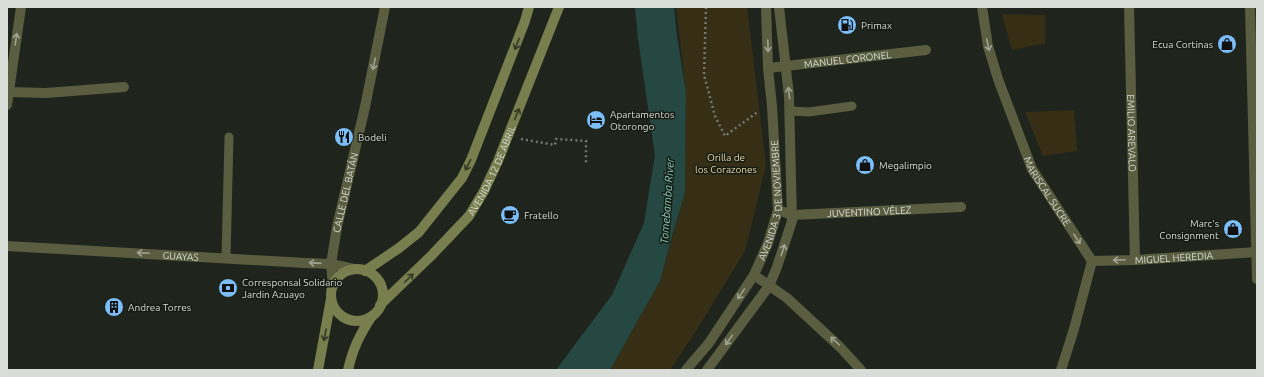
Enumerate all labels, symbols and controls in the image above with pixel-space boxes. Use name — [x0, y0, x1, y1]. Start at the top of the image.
fuel station icon: Primax — [836, 14, 858, 36]
place label: Primax — [861, 20, 892, 31]
one-way arrow — [12, 32, 20, 45]
shop icon: Ecua Cortinas — [1216, 33, 1238, 55]
one-way arrow — [512, 37, 520, 49]
one-way arrow — [764, 39, 771, 52]
one-way arrow — [985, 39, 993, 52]
place label: Ecua Cortinas — [1152, 39, 1213, 50]
street label: MANUEL CORONEL — [803, 49, 892, 70]
one-way arrow — [370, 57, 378, 70]
one-way arrow — [785, 87, 792, 100]
street label: EMILIO AREVALO — [1125, 94, 1138, 172]
one-way arrow — [514, 108, 522, 120]
hotel icon: Apartamentos Otorongo — [585, 109, 607, 131]
place label: Apartamentos Otorongo — [610, 109, 674, 132]
street label: AVENIDA 12 DE ABRIL — [466, 124, 518, 218]
restaurant icon: Bodeli — [333, 126, 355, 148]
place label: Bodeli — [358, 132, 387, 143]
street label: AVENIDA 3 DE NOVIEMBRE — [756, 139, 784, 262]
street label: CALLE DEL BATÁN — [331, 151, 360, 233]
park label: Orilla de los Corazones — [695, 152, 757, 175]
shop icon: Megalimpio — [854, 154, 876, 176]
street label: MARISCAL SUCRE — [1022, 155, 1073, 228]
water label: Tomebamba River — [658, 157, 676, 244]
one-way arrow — [464, 158, 472, 170]
place label: Megalimpio — [879, 160, 932, 171]
cafe icon: Fratello — [499, 204, 521, 226]
street label: JUVENTINO VÉLEZ — [827, 204, 912, 219]
place label: Fratello — [524, 210, 559, 221]
place label: Marc's Consignment — [1159, 218, 1219, 241]
shop icon: Marc's Consignment — [1222, 218, 1244, 240]
one-way arrow — [1073, 233, 1081, 244]
one-way arrow — [780, 243, 787, 256]
one-way arrow — [137, 249, 150, 256]
street label: GUAYAS — [162, 250, 199, 263]
street label: MIGUEL HEREDIA — [1134, 250, 1214, 266]
one-way arrow — [1113, 257, 1126, 264]
one-way arrow — [309, 260, 322, 267]
one-way arrow — [404, 273, 414, 283]
bank icon: Corresponsal Solidario Jardin Azuayo — [217, 277, 239, 299]
place label: Corresponsal Solidario Jardin Azuayo — [242, 277, 343, 300]
one-way arrow — [737, 288, 746, 299]
building icon: Andrea Torres — [103, 296, 125, 318]
place label: Andrea Torres — [128, 302, 191, 313]
one-way arrow — [320, 328, 328, 341]
one-way arrow — [725, 334, 733, 345]
one-way arrow — [830, 337, 840, 346]

